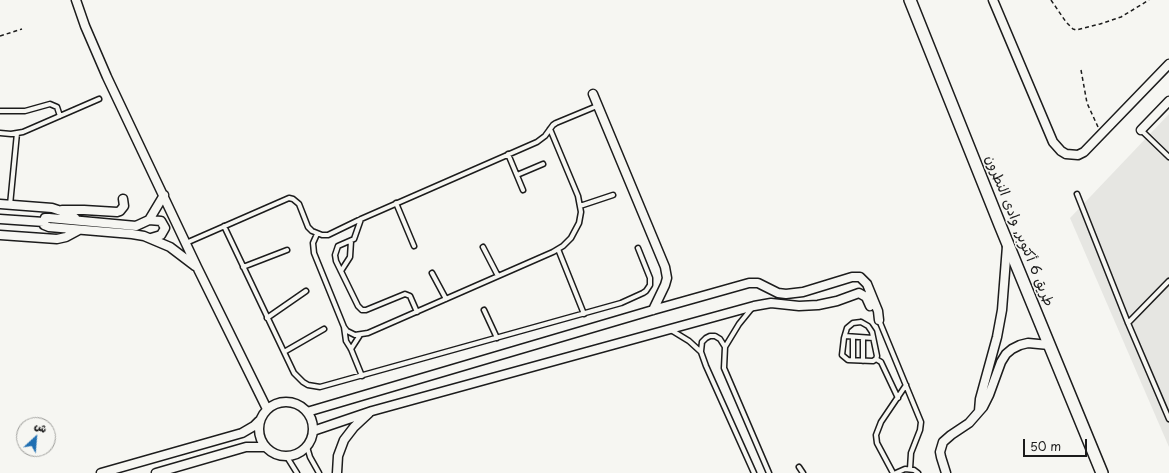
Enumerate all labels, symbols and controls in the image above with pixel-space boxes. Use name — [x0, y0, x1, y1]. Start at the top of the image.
street label: طريق 6 أكتوبر, وادى النطرون — [981, 153, 1057, 309]
text: ش — [32, 416, 50, 437]
north arrow — [16, 417, 56, 457]
scale bar — [1025, 431, 1089, 457]
text: 50 m — [1030, 437, 1061, 455]

